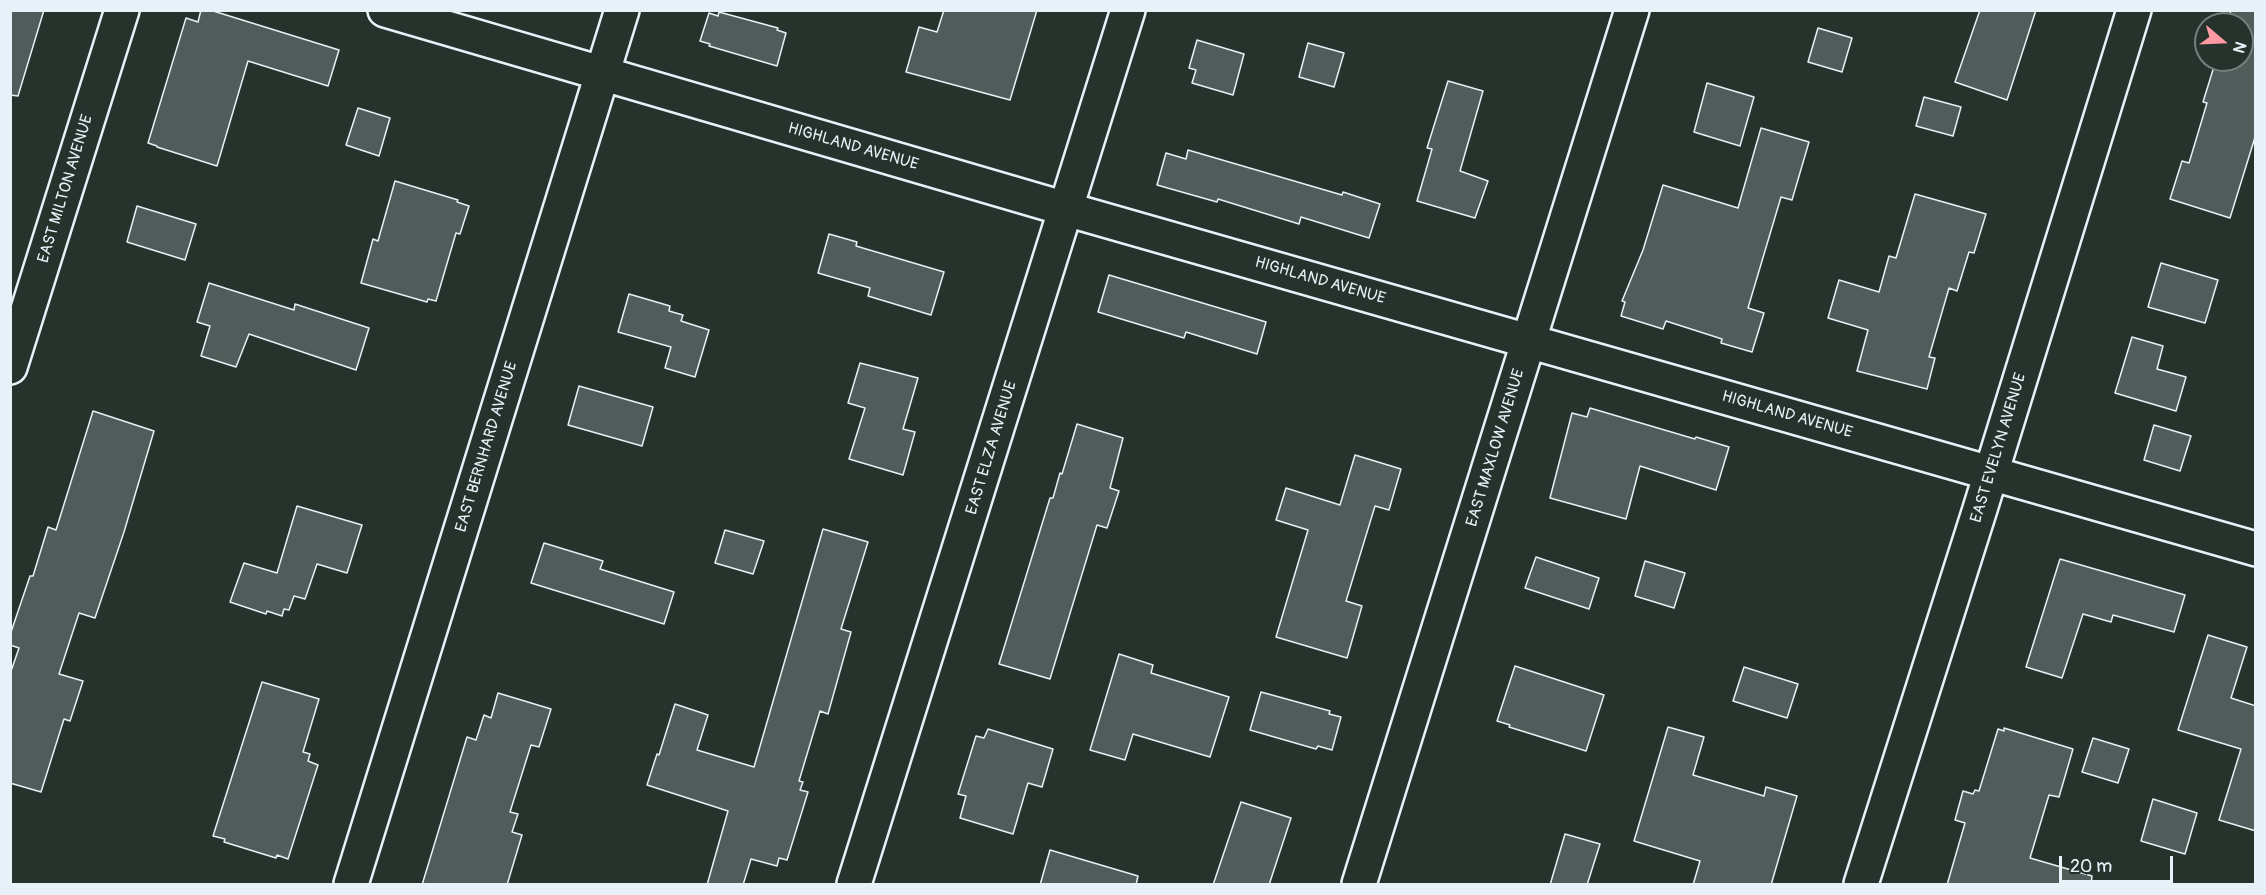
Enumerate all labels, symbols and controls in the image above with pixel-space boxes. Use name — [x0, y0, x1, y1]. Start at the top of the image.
north arrow — [2194, 12, 2254, 72]
text: N — [2228, 39, 2250, 56]
street label: EAST MILTON AVENUE — [34, 113, 98, 265]
street label: HIGHLAND AVENUE — [785, 119, 921, 175]
street label: HIGHLAND AVENUE — [1252, 253, 1388, 309]
street label: EAST BERNHARD AVENUE — [452, 359, 522, 535]
street label: EAST MAXLOW AVENUE — [1463, 367, 1529, 529]
street label: EAST EVELYN AVENUE — [1967, 371, 2031, 525]
street label: EAST ELZA AVENUE — [963, 379, 1021, 517]
street label: HIGHLAND AVENUE — [1719, 387, 1855, 443]
scale bar — [2062, 844, 2176, 882]
text: 20 m — [2070, 855, 2112, 878]

